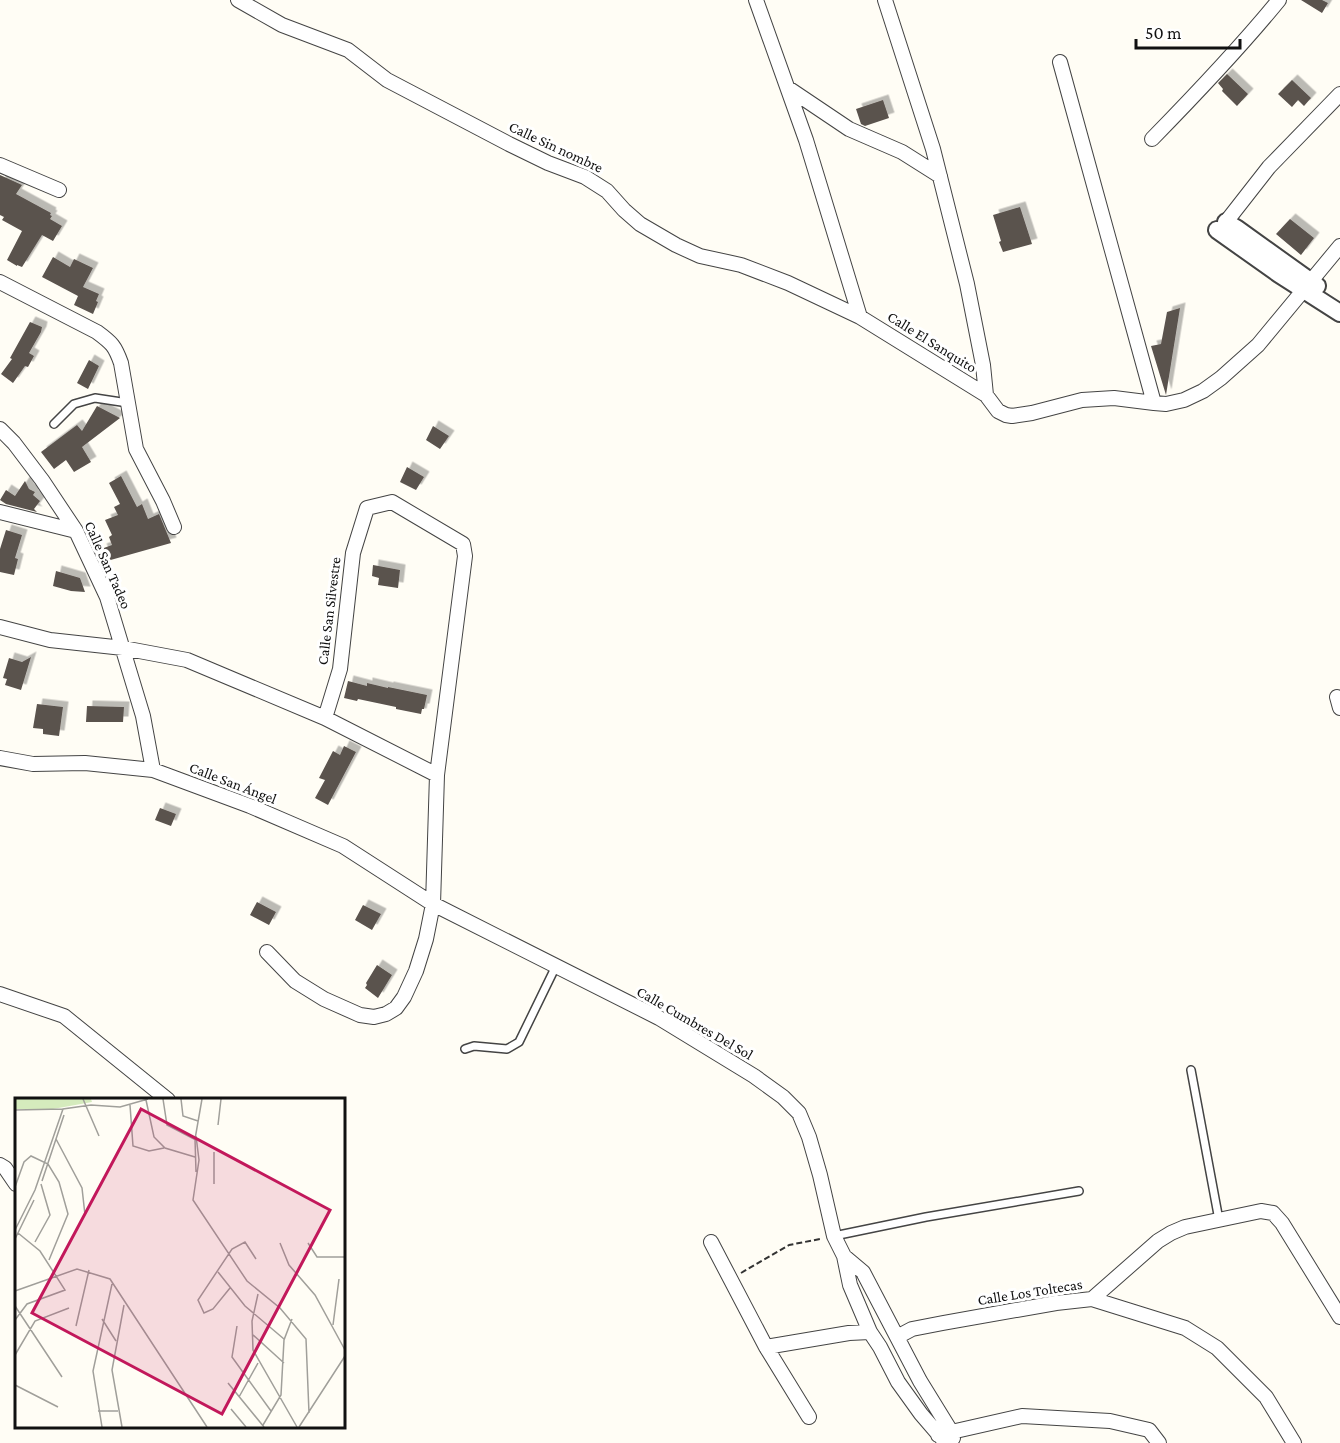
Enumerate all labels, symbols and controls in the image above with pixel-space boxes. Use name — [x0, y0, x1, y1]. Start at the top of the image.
scale bar — [1136, 12, 1240, 50]
text: 50 m — [1145, 23, 1182, 43]
street label: Calle Sin nombre — [507, 118, 606, 176]
street label: Calle El Sanquito — [884, 308, 979, 377]
street label: Calle San Tadeo — [82, 519, 134, 611]
street label: Calle San Silvestre — [314, 556, 344, 666]
street label: Calle San Ángel — [187, 759, 279, 808]
street label: Calle Cumbres Del Sol — [634, 983, 756, 1063]
inset map — [15, 1098, 345, 1428]
street label: Calle Los Toltecas — [976, 1276, 1084, 1308]

